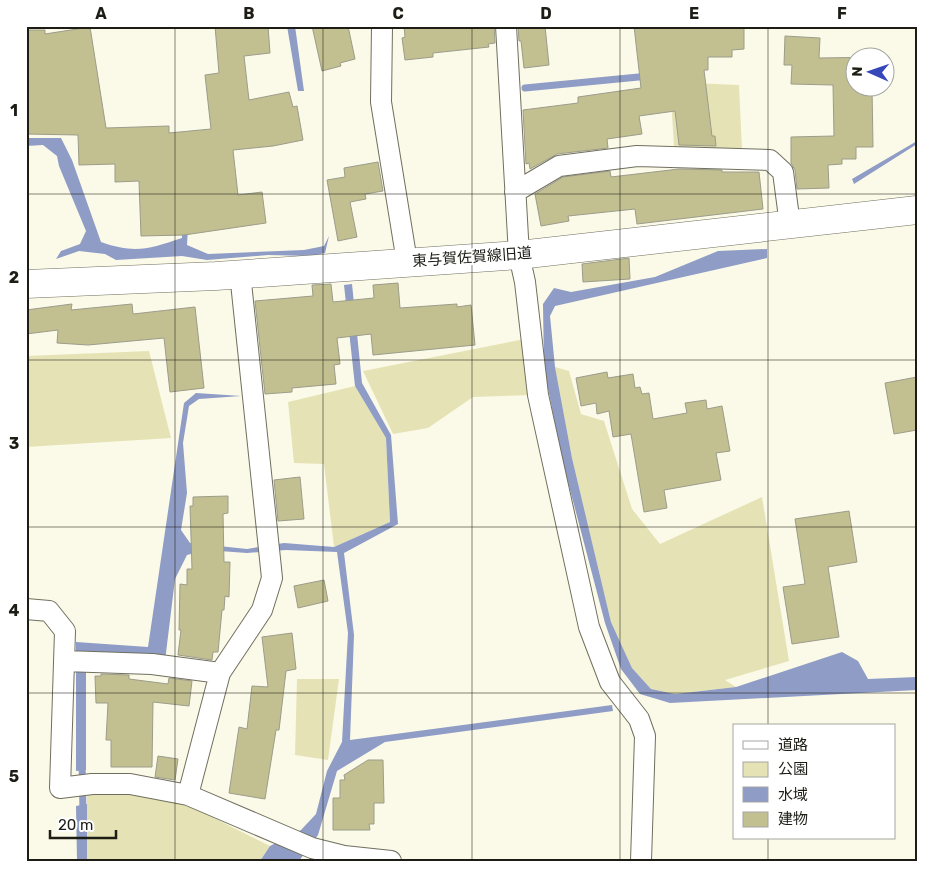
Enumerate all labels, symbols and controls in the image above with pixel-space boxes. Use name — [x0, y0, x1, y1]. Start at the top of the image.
text: A — [95, 4, 107, 23]
text: B — [243, 4, 255, 23]
text: C — [392, 4, 404, 23]
text: D — [540, 4, 552, 23]
text: E — [689, 4, 699, 23]
text: F — [837, 4, 847, 23]
north arrow — [846, 48, 896, 98]
text: N — [849, 66, 866, 77]
text: 1 — [10, 101, 18, 120]
street label: 東与賀佐賀線旧道 — [412, 244, 532, 270]
text: 2 — [9, 268, 19, 287]
text: 3 — [9, 434, 19, 453]
text: 4 — [9, 601, 20, 620]
legend — [733, 724, 896, 840]
text: 道路 — [778, 736, 808, 754]
text: 公園 — [778, 760, 808, 778]
text: 5 — [9, 767, 19, 786]
text: 水域 — [778, 786, 808, 804]
scale bar — [50, 807, 116, 839]
text: 建物 — [778, 810, 808, 828]
text: 20 m — [58, 816, 93, 834]

